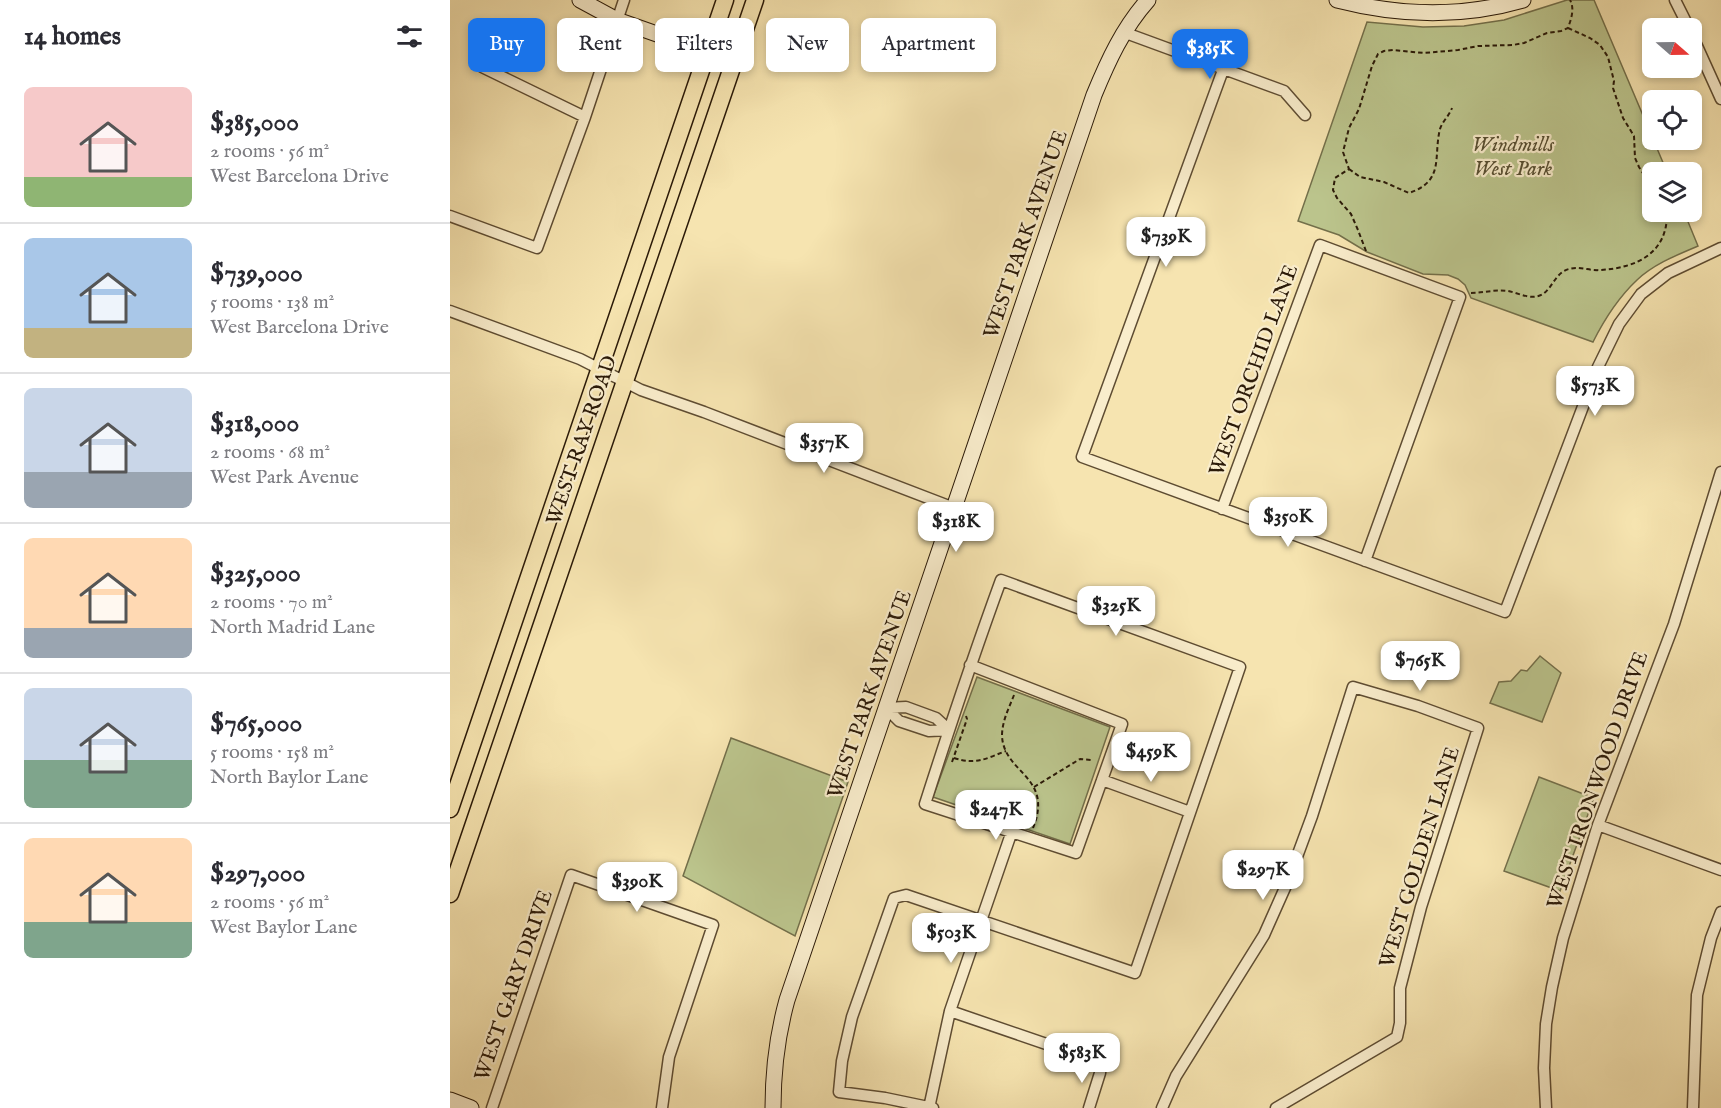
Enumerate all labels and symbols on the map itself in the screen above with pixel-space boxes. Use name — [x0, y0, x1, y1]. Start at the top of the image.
north arrow — [1642, 18, 1702, 78]
pin: $385K — [1168, 29, 1252, 80]
street label: WEST PARK AVENUE — [978, 127, 1075, 342]
park label: Windmills West Park — [1472, 132, 1555, 183]
pin: $739K — [1124, 217, 1208, 268]
street label: WEST ORCHID LANE — [1204, 261, 1305, 480]
street label: WEST RAY ROAD — [541, 352, 624, 529]
pin: $573K — [1553, 366, 1637, 417]
pin: $357K — [782, 423, 866, 474]
pin: $350K — [1246, 497, 1330, 548]
pin: $318K — [914, 502, 998, 553]
pin: $325K — [1074, 586, 1158, 637]
street label: WEST PARK AVENUE — [822, 587, 919, 802]
pin: $765K — [1378, 641, 1462, 692]
street label: WEST IRONWOOD DRIVE — [1542, 648, 1655, 913]
pin: $459K — [1109, 732, 1193, 783]
street label: WEST GOLDEN LANE — [1374, 744, 1467, 971]
pin: $247K — [954, 790, 1038, 841]
pin: $297K — [1221, 850, 1305, 901]
pin: $390K — [595, 862, 679, 913]
street label: WEST GARY DRIVE — [469, 886, 560, 1085]
pin: $503K — [909, 913, 993, 964]
pin: $583K — [1040, 1033, 1124, 1084]

